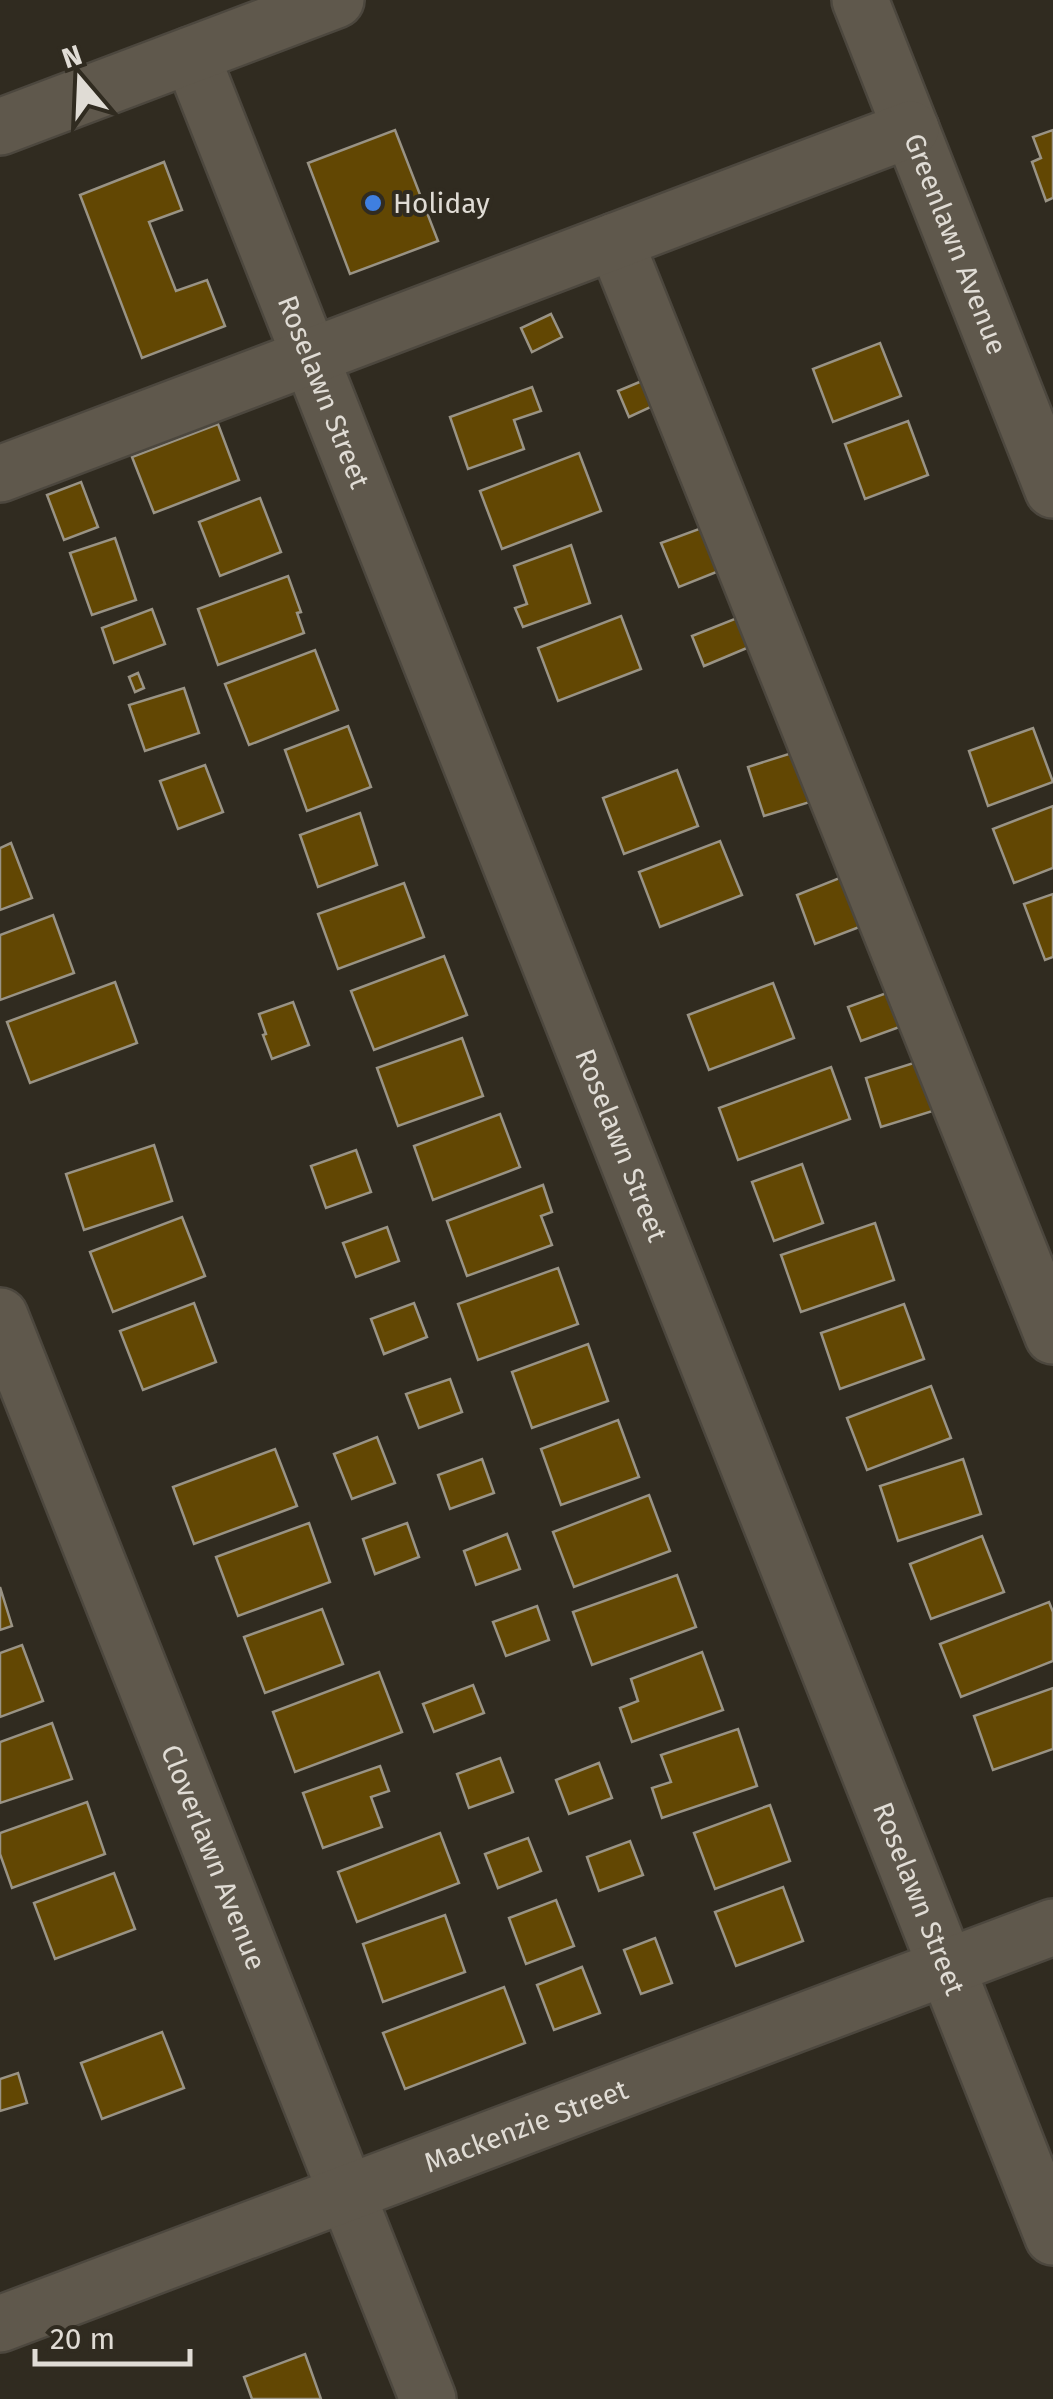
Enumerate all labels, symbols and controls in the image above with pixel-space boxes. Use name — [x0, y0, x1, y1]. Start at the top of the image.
north arrow — [30, 30, 130, 130]
text: N — [58, 38, 86, 75]
street label: Greenlawn Avenue — [897, 129, 1014, 359]
place label: Holiday — [393, 187, 490, 220]
marker: Holiday — [362, 192, 384, 214]
street label: Roselawn Street — [271, 291, 377, 494]
street label: Roselawn Street — [568, 1044, 674, 1247]
street label: Cloverlawn Avenue — [154, 1740, 273, 1975]
street label: Roselawn Street — [866, 1797, 972, 2000]
street label: Mackenzie Street — [420, 2073, 633, 2180]
scale bar — [35, 2304, 190, 2366]
text: 20 m — [50, 2321, 115, 2357]

